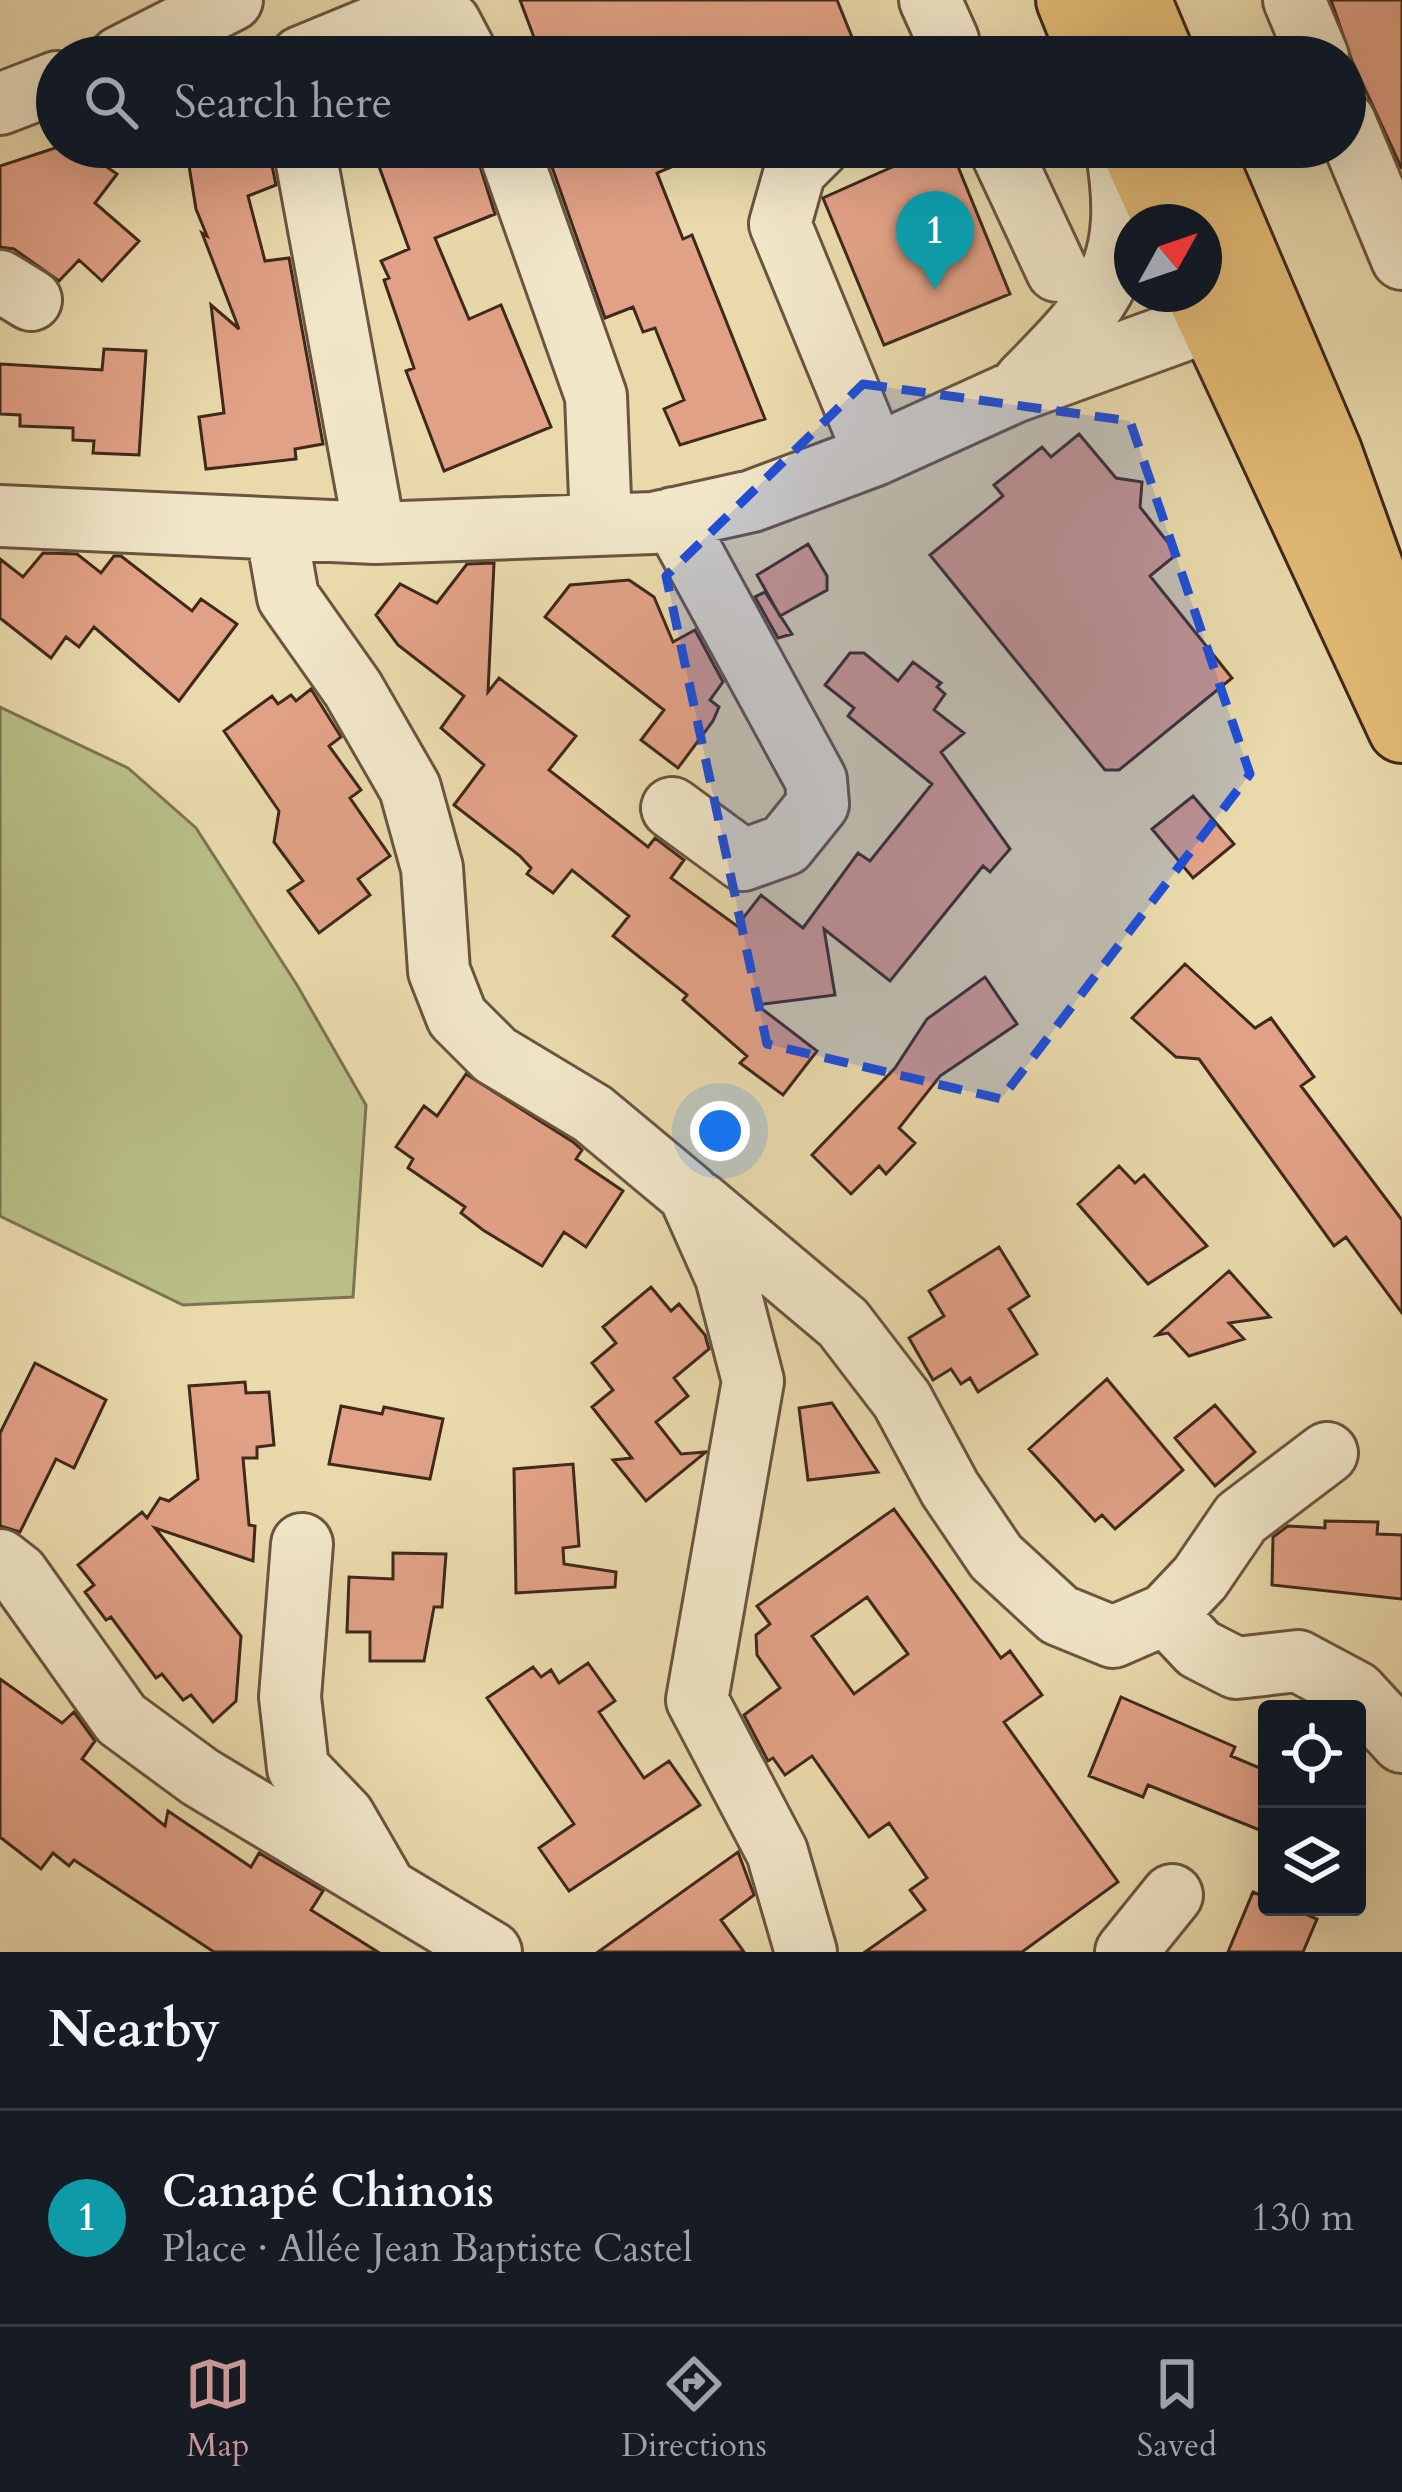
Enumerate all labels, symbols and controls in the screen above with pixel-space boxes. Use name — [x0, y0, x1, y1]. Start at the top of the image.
search box — [36, 36, 1366, 168]
icon: search — [78, 69, 144, 135]
text: Search here — [174, 72, 392, 133]
pin: 1 — [896, 191, 974, 290]
north arrow — [1114, 204, 1222, 312]
your location — [690, 1101, 750, 1161]
map controls — [1258, 1700, 1366, 1916]
button: locate — [1258, 1700, 1366, 1808]
button: layers — [1258, 1808, 1366, 1916]
text: Nearby — [48, 1995, 220, 2065]
text: Canapé Chinois — [162, 2161, 494, 2222]
text: 1 — [77, 2191, 97, 2244]
text: 130 m — [1251, 2191, 1354, 2244]
text: Place · Allée Jean Baptiste Castel — [162, 2222, 693, 2275]
tab: Map — [185, 2351, 251, 2468]
tab: Directions — [621, 2351, 767, 2468]
tab: Saved — [1137, 2351, 1217, 2468]

